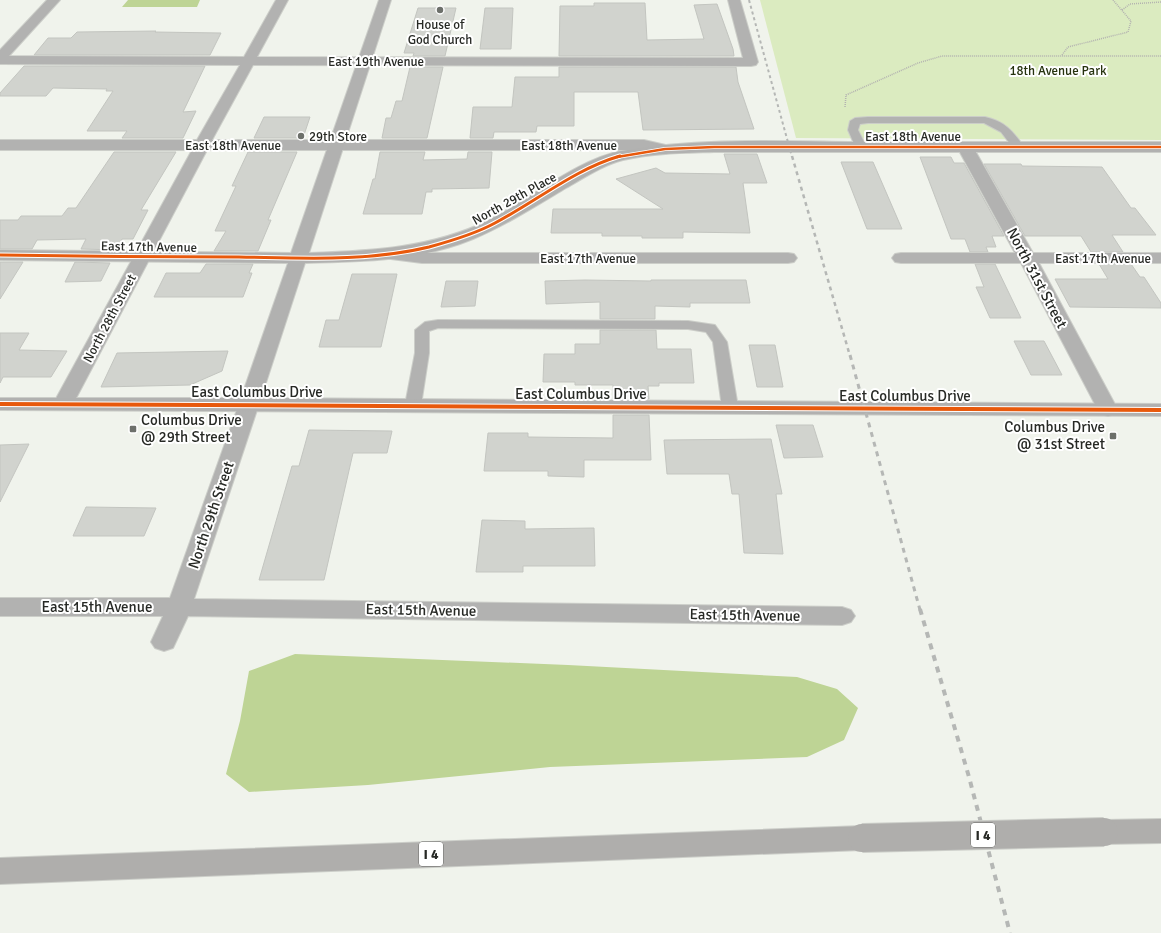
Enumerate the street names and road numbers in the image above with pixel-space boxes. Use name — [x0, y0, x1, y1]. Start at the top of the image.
street label: East 19th Avenue — [328, 54, 424, 70]
street label: East 18th Avenue — [865, 129, 961, 145]
street label: East 18th Avenue — [185, 138, 281, 154]
street label: East 18th Avenue — [521, 138, 617, 154]
street label: North 29th Place — [470, 169, 559, 229]
street label: North 31st Street — [1003, 225, 1071, 331]
street label: East 17th Avenue — [101, 238, 197, 256]
street label: East 17th Avenue — [540, 251, 636, 267]
street label: East 17th Avenue — [1055, 251, 1151, 267]
street label: North 28th Street — [80, 271, 140, 365]
street label: East Columbus Drive — [191, 383, 323, 401]
street label: East Columbus Drive — [515, 385, 647, 403]
street label: East Columbus Drive — [839, 387, 971, 405]
street label: North 29th Street — [184, 459, 238, 571]
street label: East 15th Avenue — [42, 598, 152, 616]
street label: East 15th Avenue — [365, 600, 477, 620]
street label: East 15th Avenue — [689, 605, 801, 625]
road number: I 4 — [971, 823, 995, 847]
road number: I 4 — [419, 842, 443, 866]

